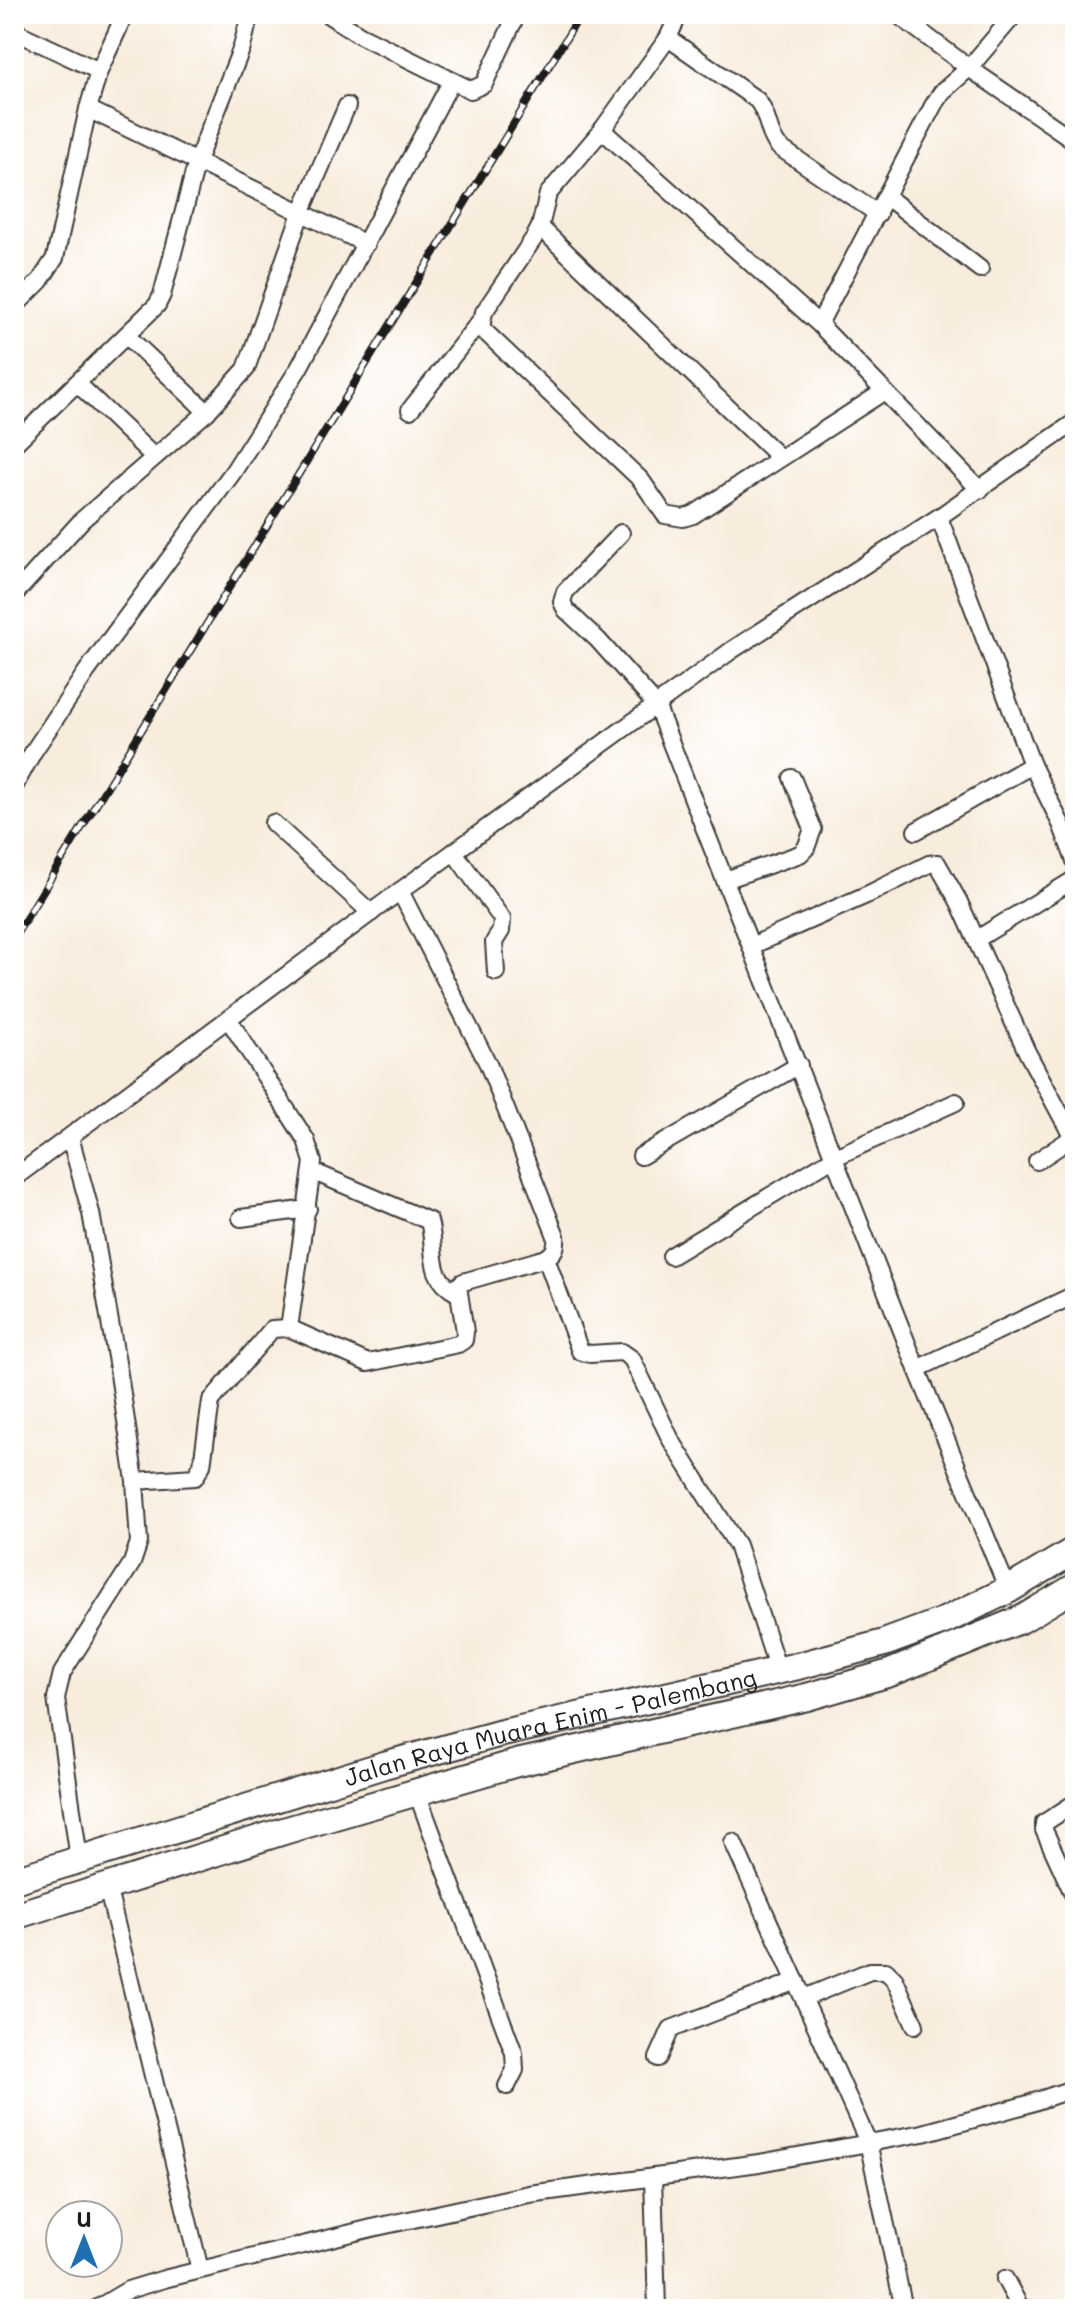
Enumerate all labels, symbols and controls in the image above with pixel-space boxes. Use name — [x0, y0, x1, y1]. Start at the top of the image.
street label: Jalan Raya Muara Enim - Palembang — [340, 1660, 759, 1792]
north arrow — [44, 2199, 124, 2279]
text: U — [76, 2204, 92, 2233]

